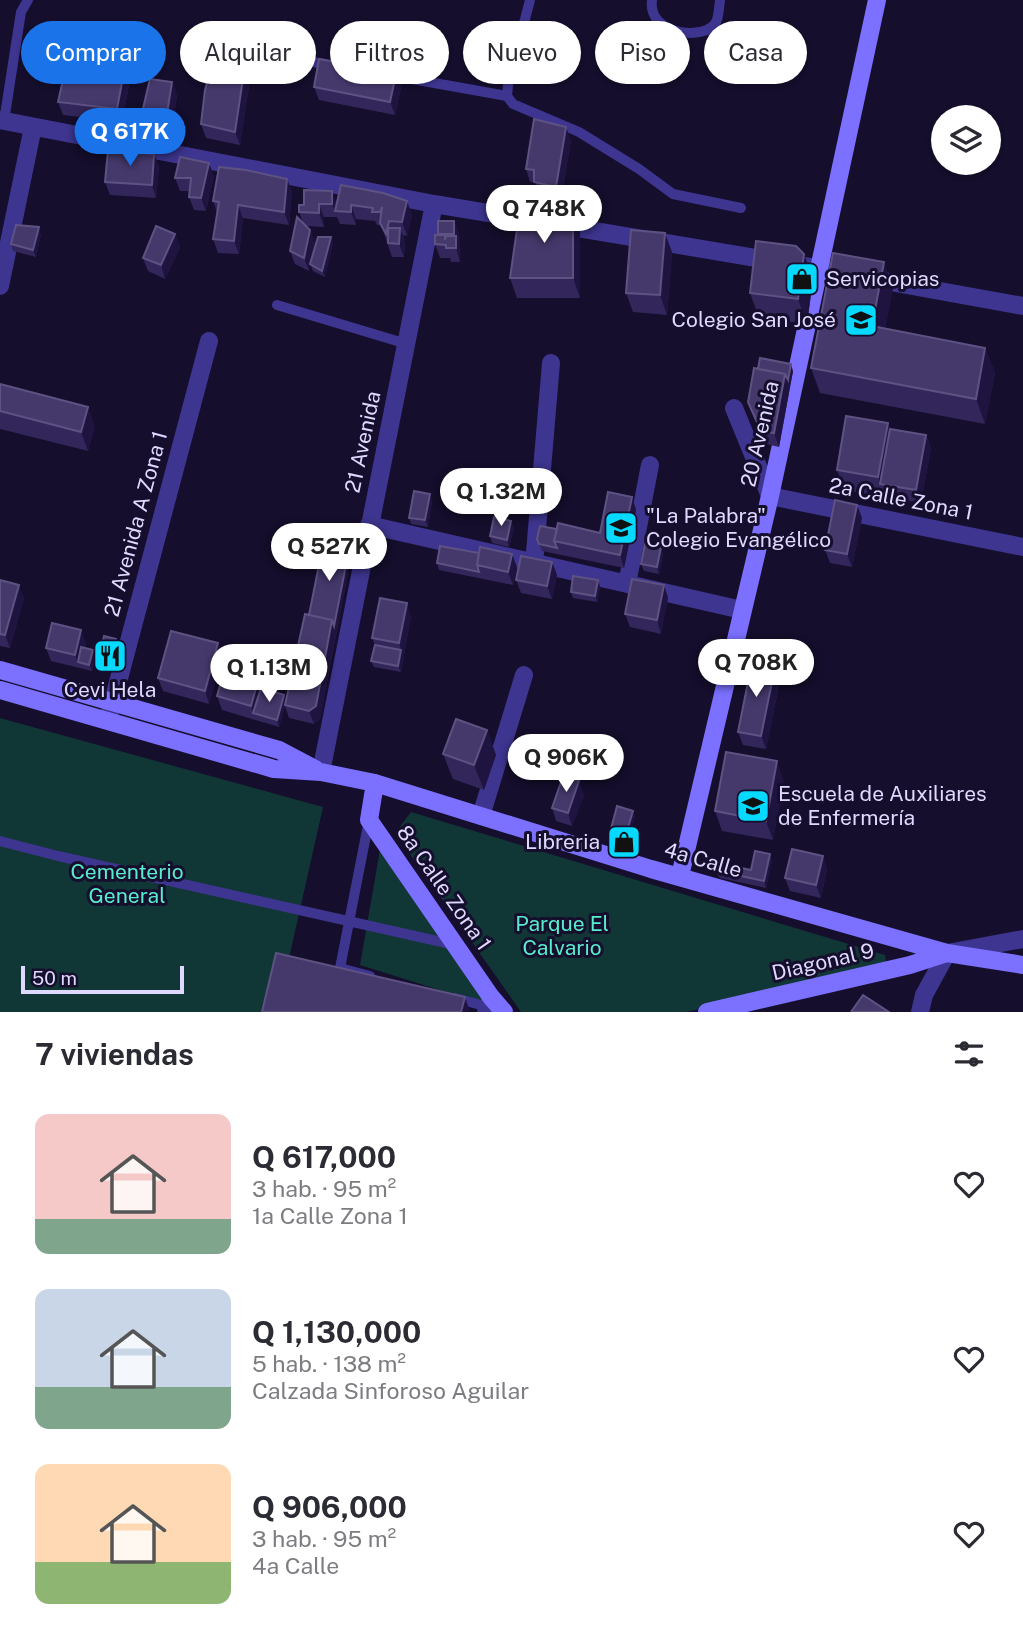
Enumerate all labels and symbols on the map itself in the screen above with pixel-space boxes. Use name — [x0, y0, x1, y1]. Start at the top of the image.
pin: Q 617K — [73, 108, 187, 168]
pin: Q 748K — [487, 186, 601, 245]
shop icon: Servicopias — [783, 260, 821, 298]
place label: Servicopias — [826, 266, 939, 291]
school or university icon: Colegio San José — [842, 301, 880, 339]
place label: Colegio San José — [672, 307, 836, 332]
street label: 20 Avenida — [735, 379, 784, 489]
street label: 21 Avenida — [340, 389, 386, 495]
street label: 21 Avenida A Zona 1 — [99, 428, 172, 619]
pin: Q 1.32M — [436, 468, 566, 528]
street label: 2a Calle Zona 1 — [827, 472, 975, 525]
place label: "La Palabra" Colegio Evangélico — [646, 503, 831, 552]
school or university icon: "La Palabra" Colegio Evangélico — [602, 509, 640, 547]
pin: Q 527K — [272, 524, 386, 583]
restaurant icon: Cevi Hela — [91, 637, 129, 675]
pin: Q 708K — [699, 640, 813, 699]
pin: Q 1.13M — [204, 644, 334, 704]
place label: Cevi Hela — [64, 677, 156, 702]
pin: Q 906K — [509, 734, 623, 794]
place label: Escuela de Auxiliares de Enfermería — [778, 781, 987, 830]
school or university icon: Escuela de Auxiliares de Enfermería — [734, 787, 772, 825]
street label: 8a Calle Zona 1 — [392, 820, 497, 955]
shop icon: Libreria — [605, 823, 643, 861]
place label: Libreria — [525, 829, 600, 854]
street label: 4a Calle — [661, 837, 745, 883]
park label: Cementerio General — [70, 859, 184, 908]
park label: Parque El Calvario — [515, 911, 609, 960]
street label: Diagonal 9 — [769, 938, 876, 985]
scale bar — [21, 963, 184, 995]

